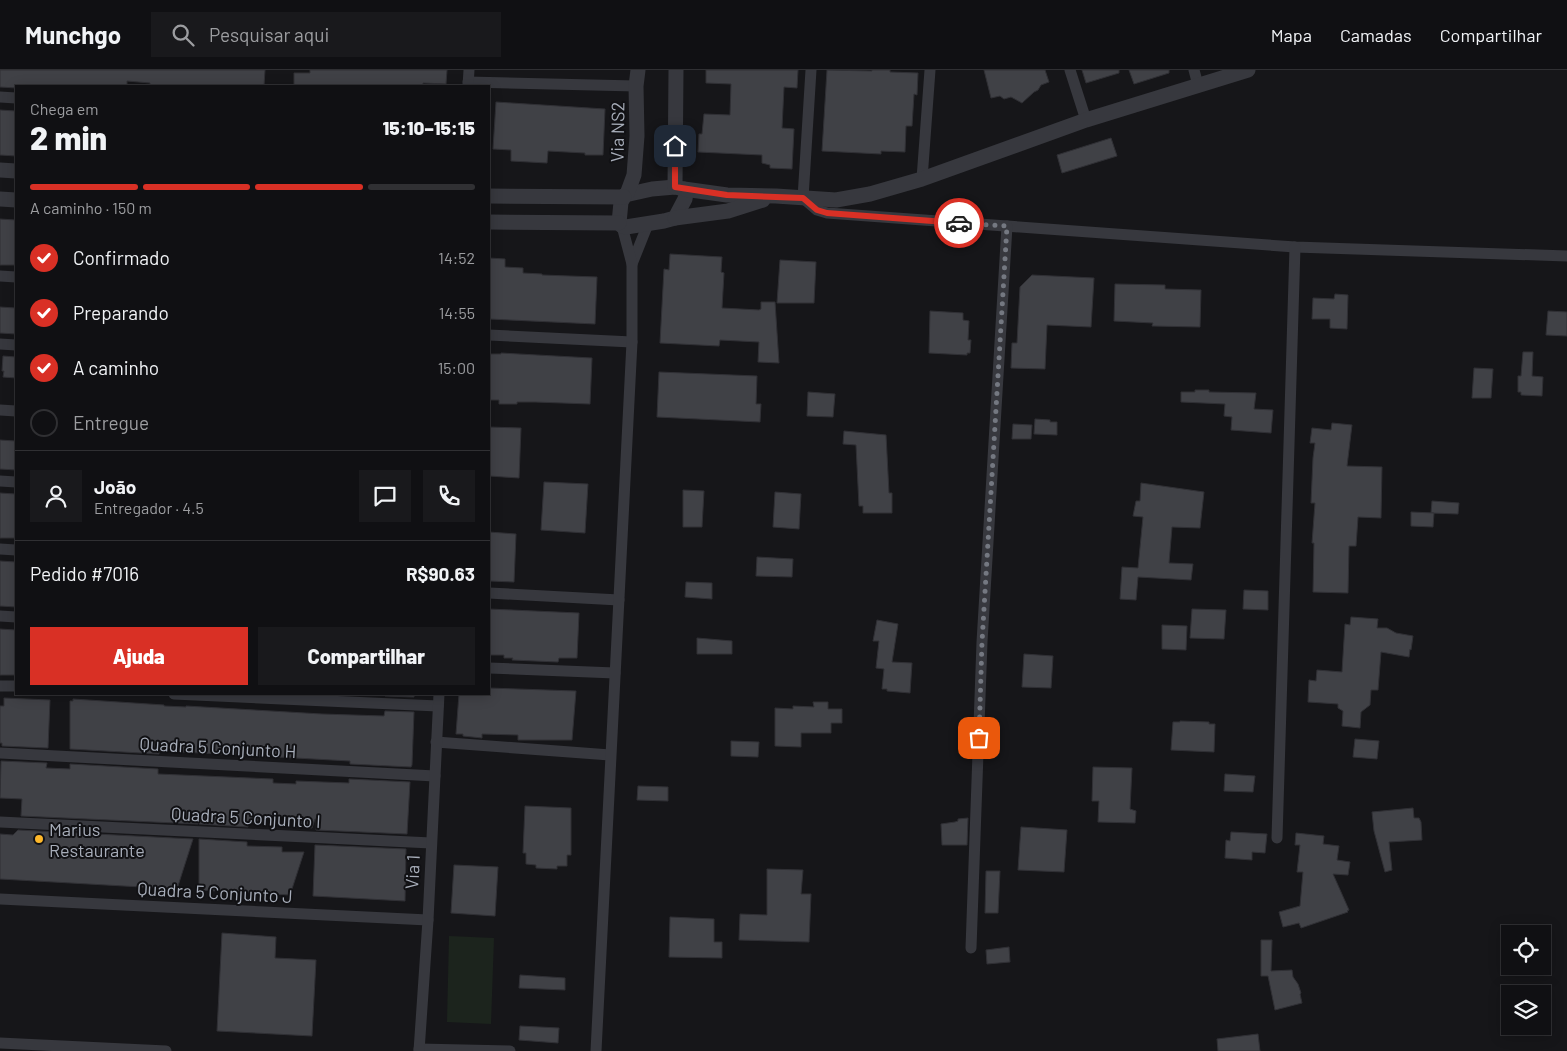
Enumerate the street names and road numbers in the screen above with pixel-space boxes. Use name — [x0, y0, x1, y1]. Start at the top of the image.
street label: Via NS2 — [605, 102, 629, 162]
street label: Quadra 5 Conjunto H — [139, 732, 297, 762]
street label: Quadra 5 Conjunto I — [171, 802, 321, 832]
street label: Via 1 — [400, 854, 424, 890]
street label: Quadra 5 Conjunto J — [137, 877, 293, 907]

